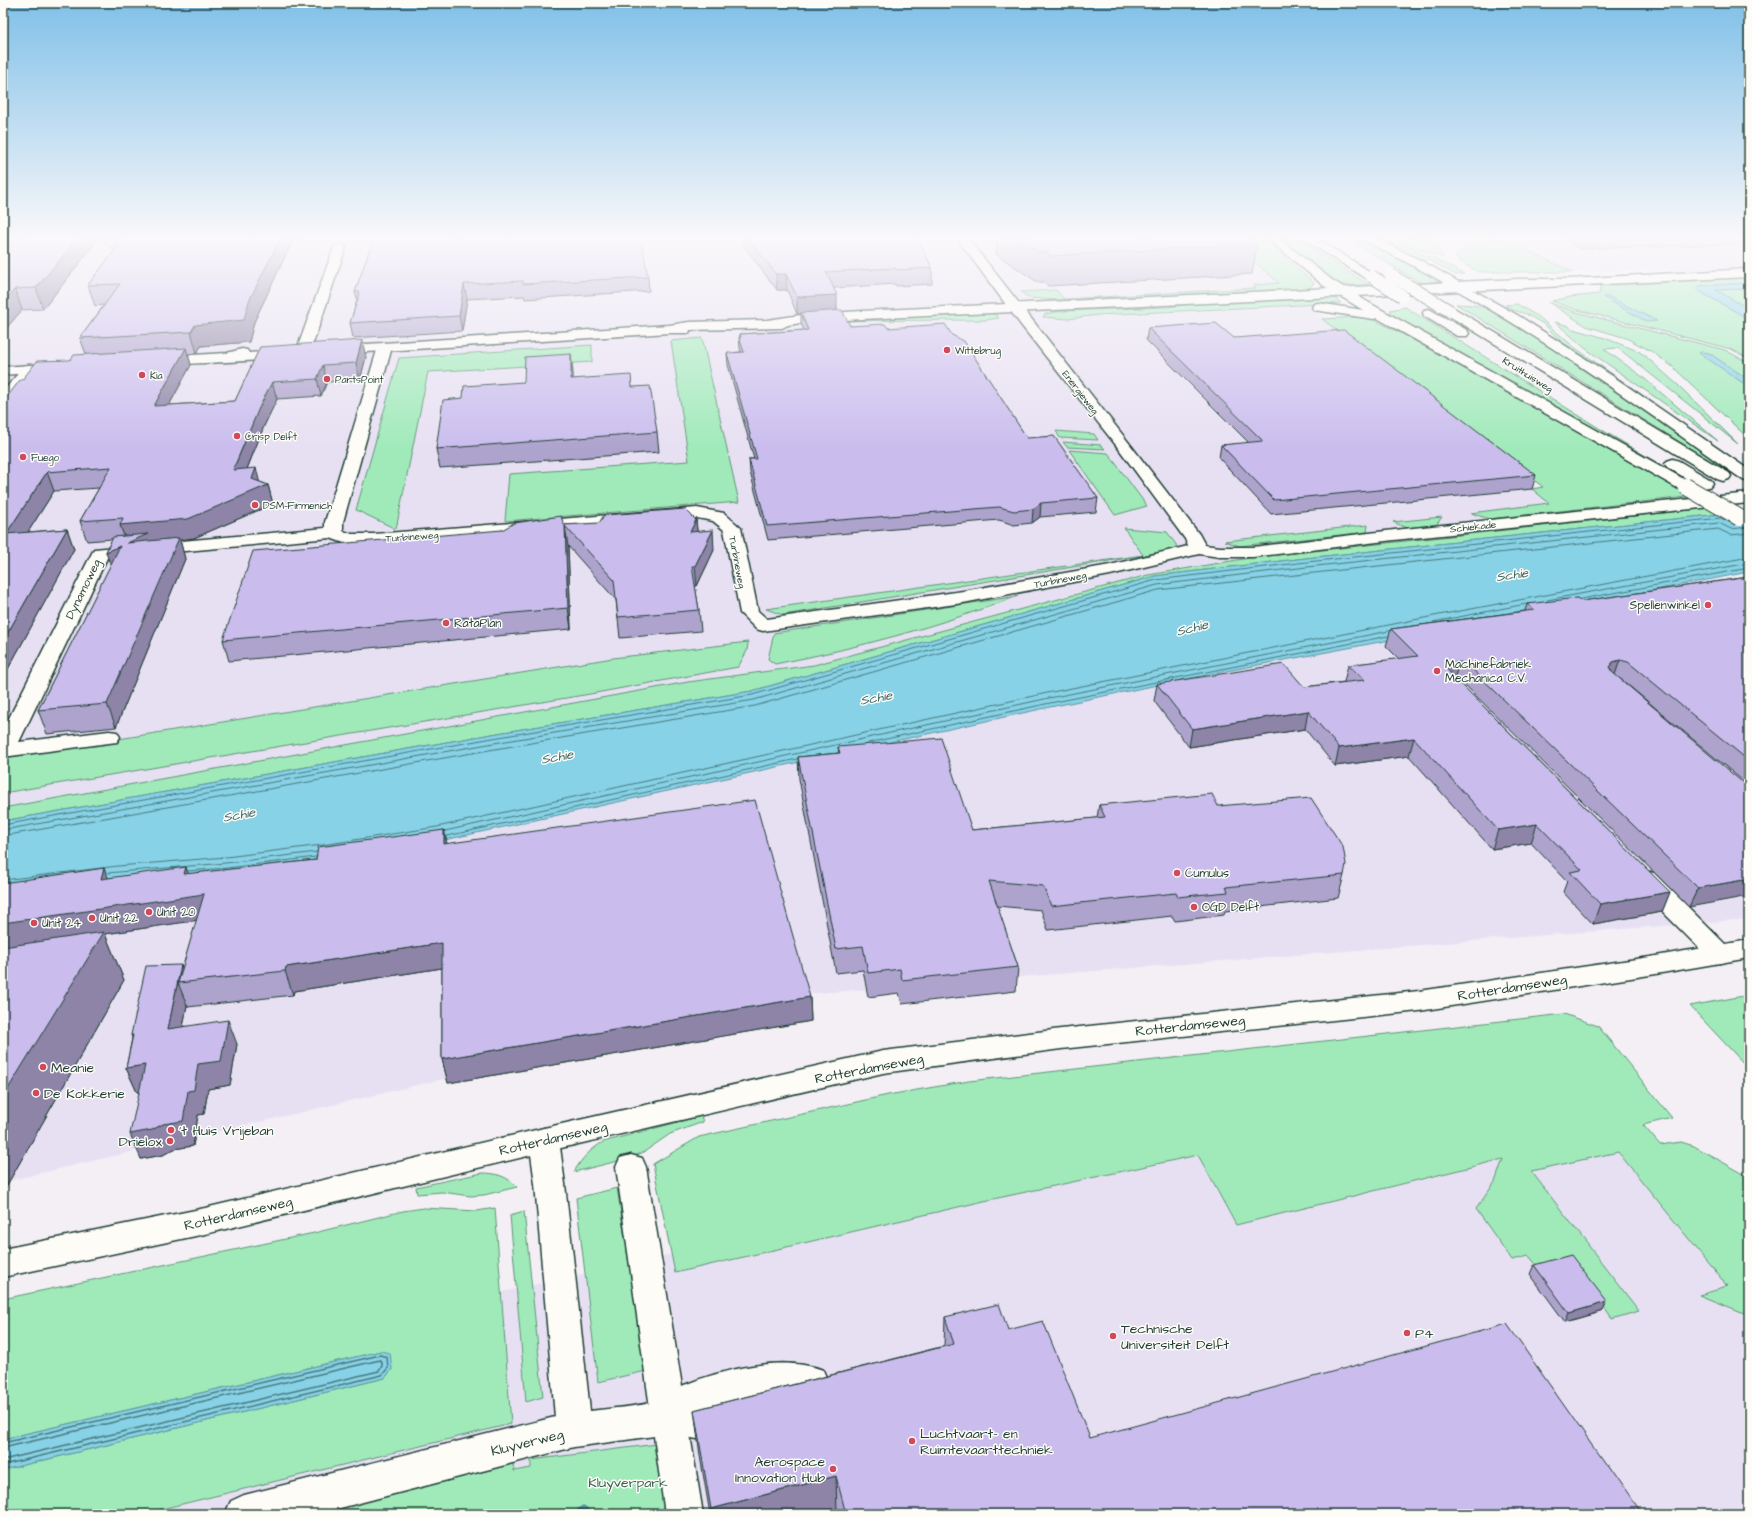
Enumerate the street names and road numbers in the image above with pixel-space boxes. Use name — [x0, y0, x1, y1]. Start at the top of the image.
street label: Kruithuisweg — [1499, 354, 1556, 397]
street label: Energieweg — [1058, 368, 1102, 418]
street label: Schiekade — [1449, 518, 1497, 536]
street label: Turbineweg — [385, 528, 439, 547]
street label: Turbineweg — [724, 535, 749, 590]
street label: Dynamoweg — [62, 556, 106, 623]
street label: Turbineweg — [1033, 568, 1088, 593]
street label: Rotterdamseweg — [1456, 969, 1568, 1006]
street label: Rotterdamseweg — [1134, 1010, 1246, 1042]
street label: Rotterdamseweg — [813, 1049, 925, 1089]
street label: Rotterdamseweg — [497, 1117, 609, 1161]
street label: Rotterdamseweg — [182, 1192, 294, 1236]
street label: Kluyverweg — [489, 1424, 566, 1462]

